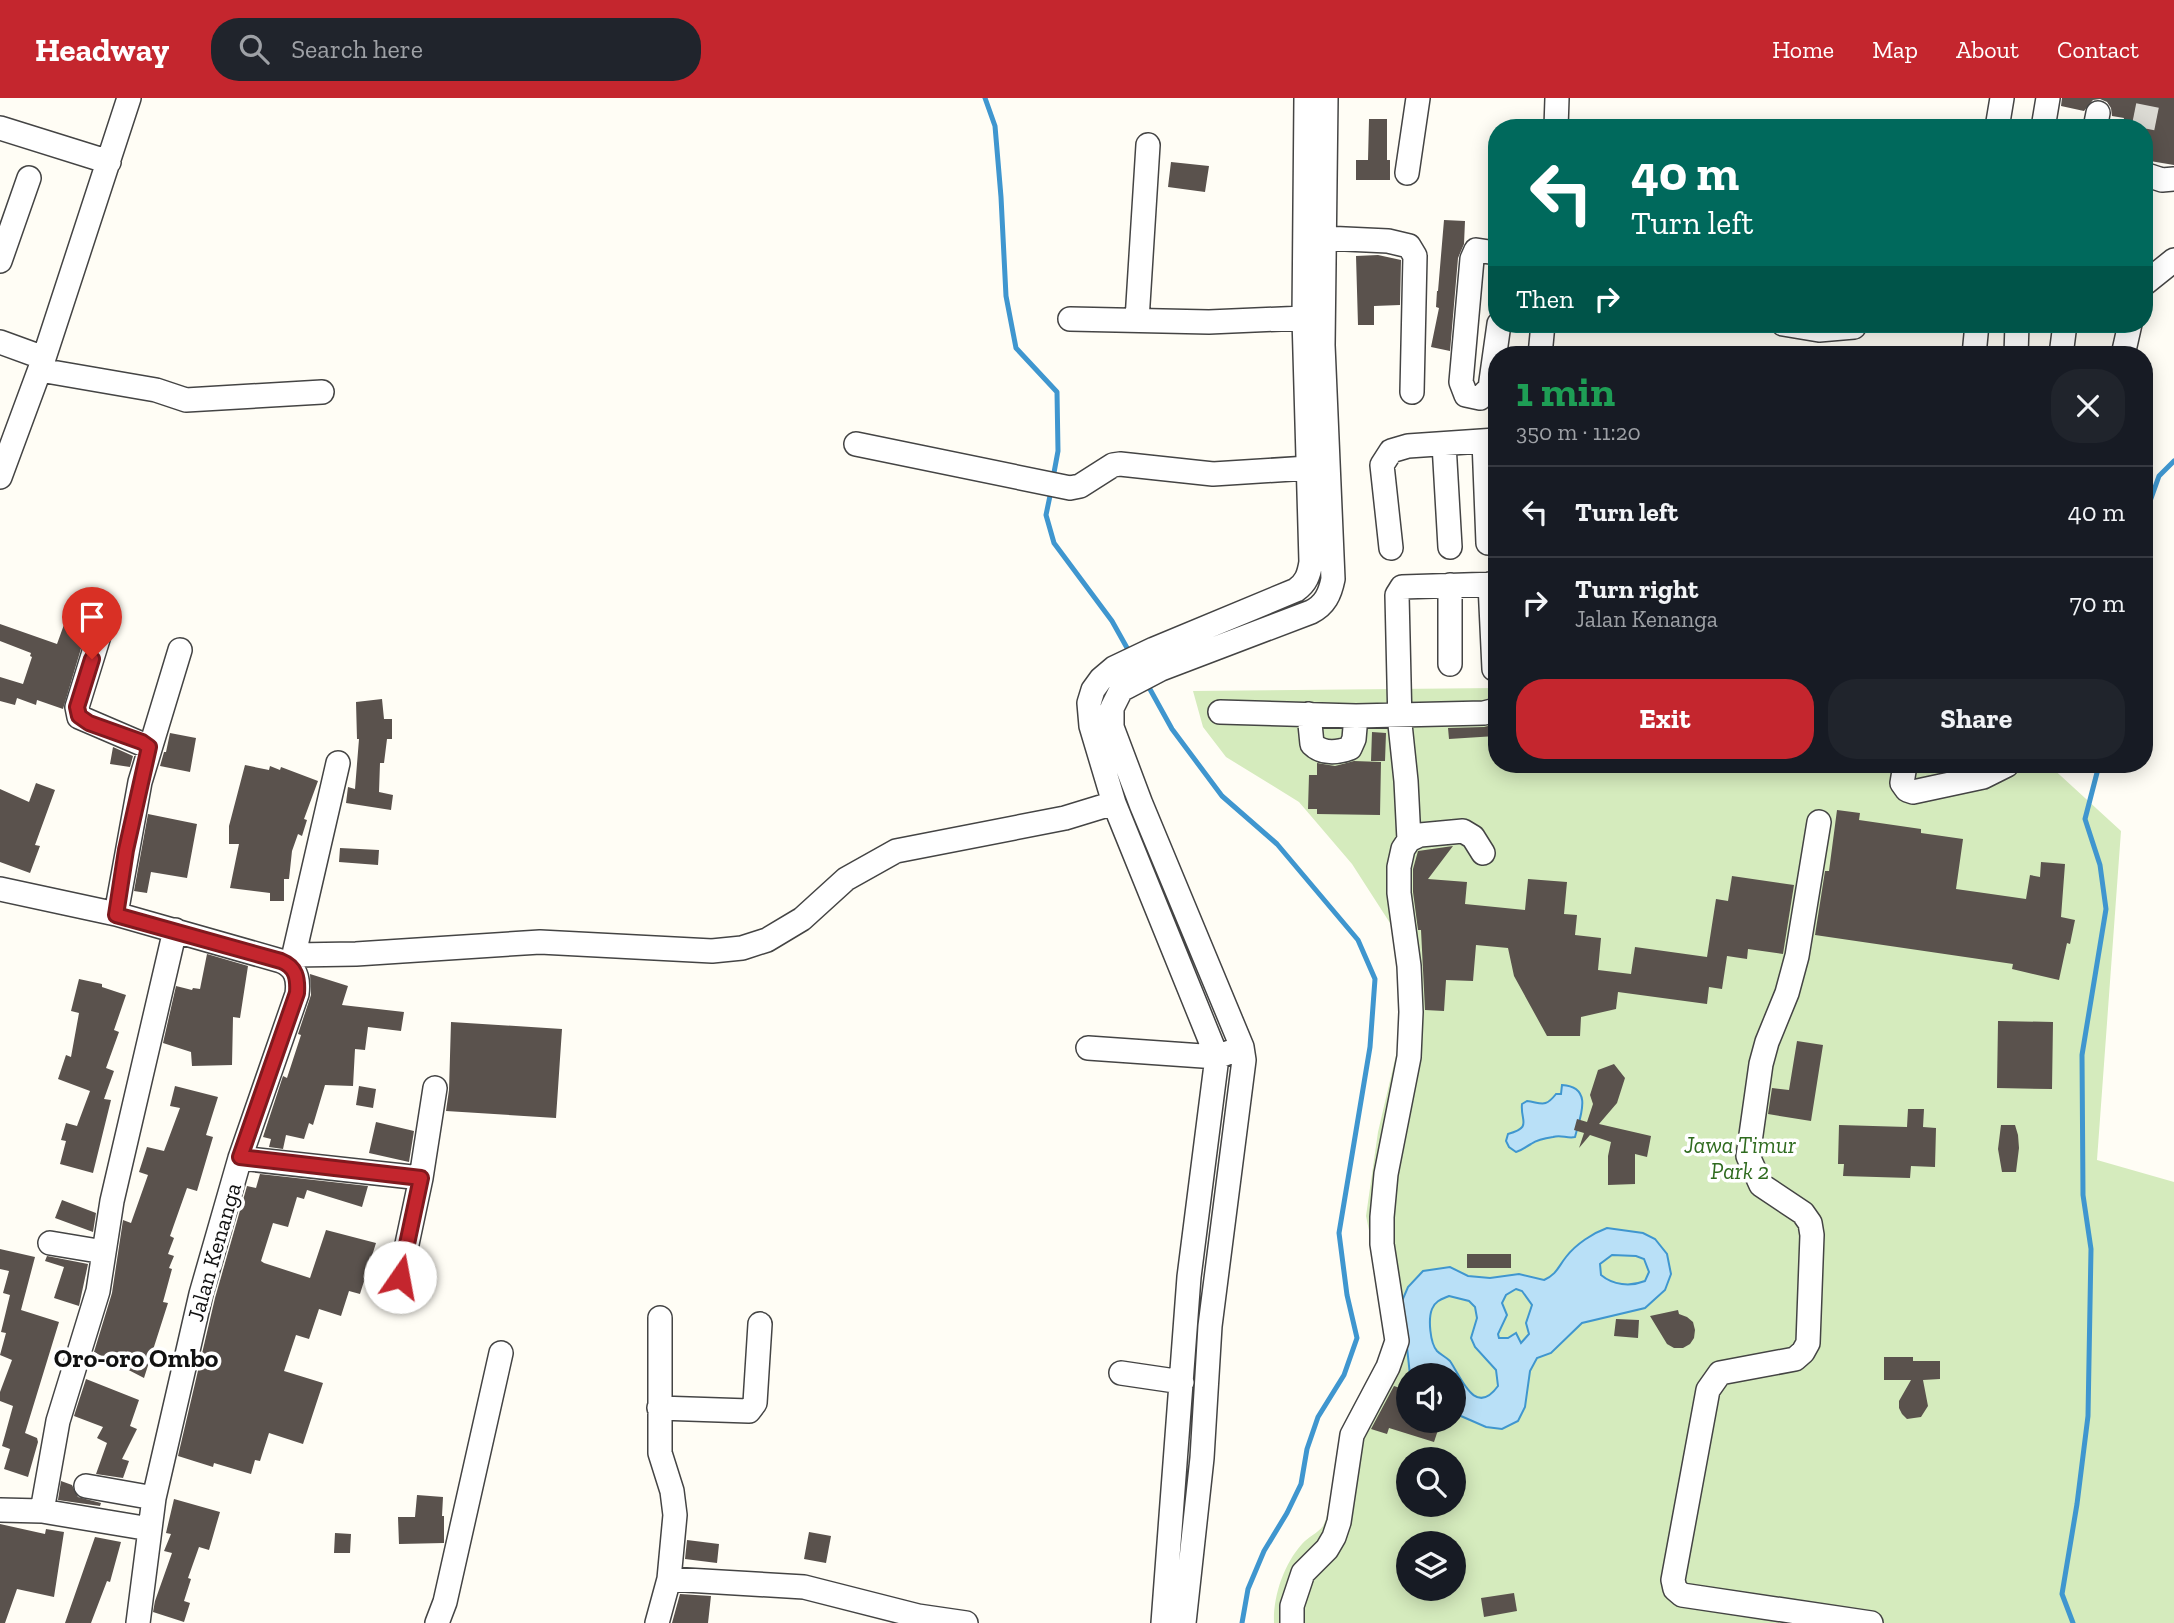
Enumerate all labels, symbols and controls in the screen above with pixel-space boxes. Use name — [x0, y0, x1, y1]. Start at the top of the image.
search box — [211, 18, 701, 81]
text: Headway — [35, 30, 169, 69]
icon: search — [235, 30, 273, 68]
text: Search here — [291, 33, 423, 65]
text: Home — [1772, 35, 1834, 64]
text: Map — [1872, 35, 1918, 64]
text: About — [1956, 35, 2019, 64]
text: Contact — [2057, 35, 2139, 64]
text: 40 m — [1631, 144, 1739, 203]
icon: left — [1516, 147, 1607, 238]
text: Turn left — [1631, 204, 1753, 242]
icon: right — [1588, 280, 1626, 318]
text: Then — [1516, 283, 1574, 315]
text: 1 min — [1516, 366, 1615, 417]
button: close — [2051, 369, 2125, 443]
text: 350 m · 11:20 — [1516, 418, 1641, 446]
icon: left — [1516, 493, 1554, 531]
text: Turn left — [1575, 496, 1678, 528]
text: 40 m — [2068, 496, 2125, 528]
text: Turn right — [1575, 573, 1698, 605]
icon: right — [1516, 584, 1554, 622]
pin — [62, 587, 122, 659]
text: 70 m — [2069, 587, 2125, 619]
icon: arrive — [73, 598, 111, 636]
text: Jalan Kenanga — [1575, 605, 1718, 633]
button: Exit — [1516, 679, 1814, 759]
button: Share — [1828, 679, 2125, 759]
park label: Jawa Timur Park 2 — [1683, 1131, 1796, 1185]
street label: Jalan Kenanga — [181, 1179, 247, 1325]
position arrow — [363, 1240, 437, 1314]
district label: Oro-oro Ombo — [54, 1342, 219, 1374]
map controls — [1396, 1363, 1466, 1601]
button: sound — [1396, 1363, 1466, 1433]
button: search — [1396, 1447, 1466, 1517]
button: layers — [1396, 1531, 1466, 1601]

